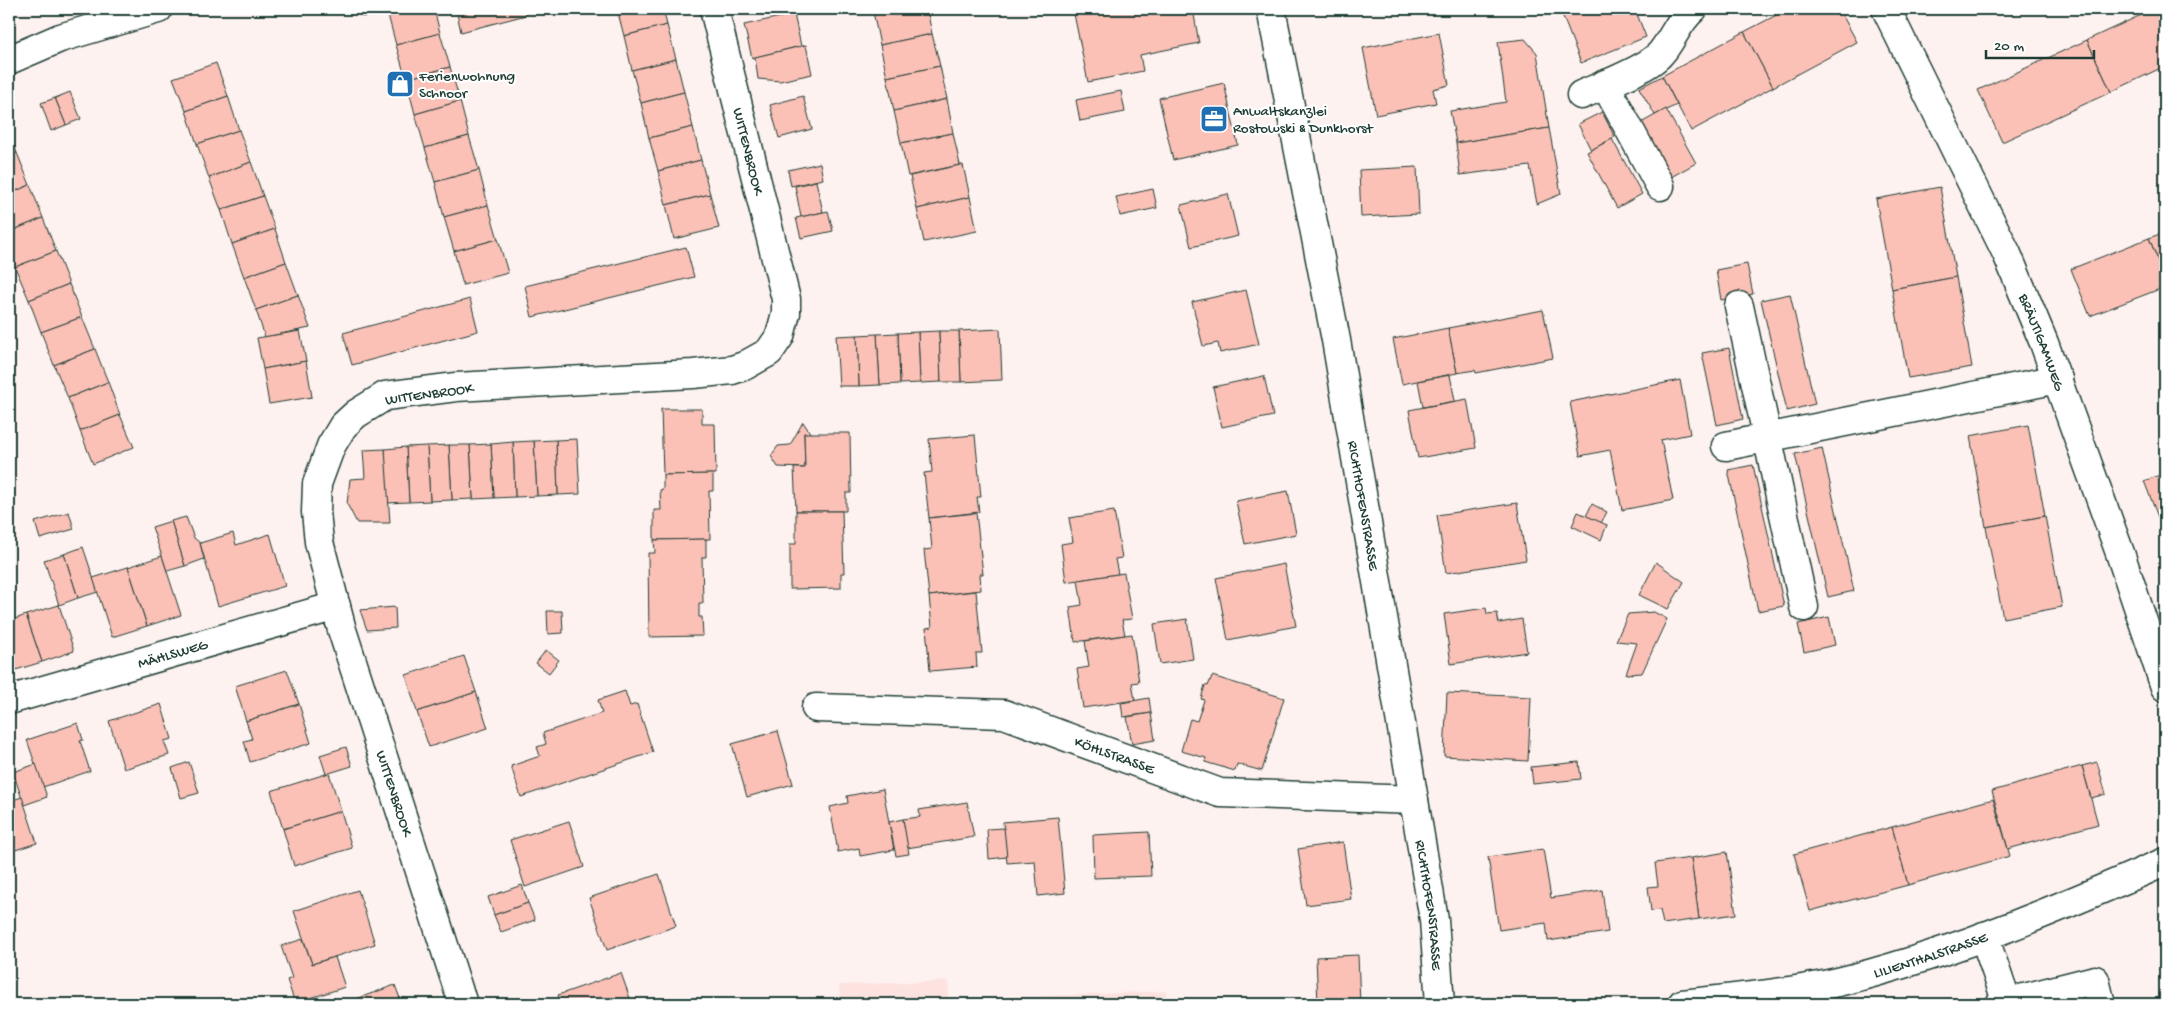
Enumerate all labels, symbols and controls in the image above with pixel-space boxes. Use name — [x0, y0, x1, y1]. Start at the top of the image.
scale bar — [1986, 28, 2094, 60]
text: 20 m — [1994, 38, 2024, 56]
place label: Ferienwohnung Schnoor — [418, 68, 515, 103]
shop icon: Ferienwohnung Schnoor — [385, 69, 415, 99]
place label: Anwaltskanzlei Rostowski & Dunkhorst — [1233, 103, 1374, 138]
office icon: Anwaltskanzlei Rostowski & Dunkhorst — [1199, 104, 1229, 134]
street label: WITTENBROOK — [728, 106, 767, 198]
street label: BRÄUTIGAMWEG — [2013, 290, 2068, 394]
street label: WITTENBROOK — [384, 380, 476, 410]
street label: RICHTHOFENSTRASSE — [1342, 439, 1382, 572]
street label: MÄHLSWEG — [136, 636, 210, 674]
street label: KÖHLSTRASSE — [1071, 733, 1157, 779]
street label: WITTENBROOK — [371, 749, 416, 840]
street label: RICHTHOFENSTRASSE — [1410, 839, 1445, 971]
street label: LILIENTHALSTRASSE — [1872, 929, 1991, 983]

